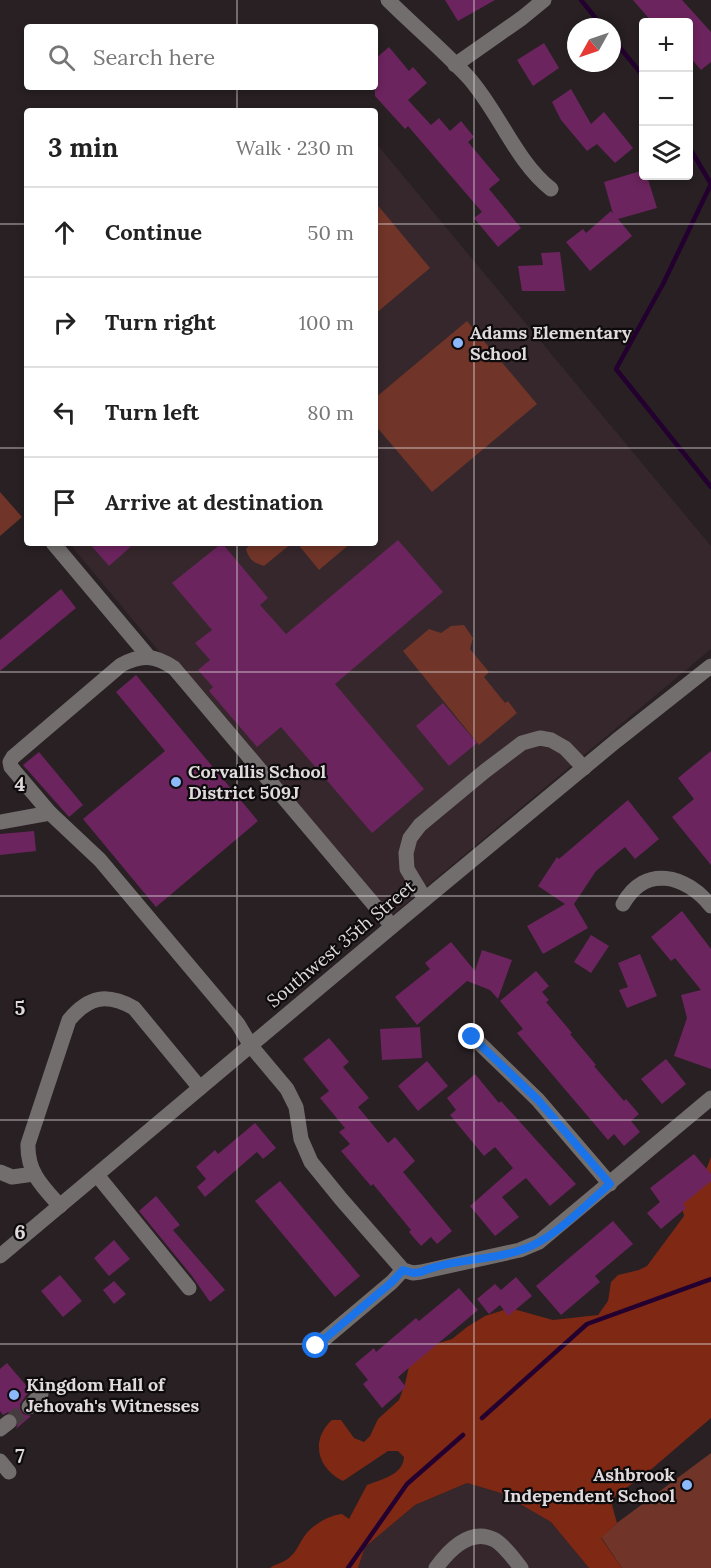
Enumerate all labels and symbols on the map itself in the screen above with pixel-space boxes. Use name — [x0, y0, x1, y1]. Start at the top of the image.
north arrow — [567, 18, 621, 72]
place label: Adams Elementary School — [470, 321, 632, 365]
marker: Adams Elementary School — [451, 336, 465, 350]
place label: Corvallis School District 509J — [188, 760, 327, 804]
text: 4 — [15, 771, 26, 796]
marker: Corvallis School District 509J — [169, 775, 183, 789]
street label: Southwest 35th Street — [262, 875, 420, 1012]
text: 5 — [15, 995, 26, 1020]
route end — [458, 1023, 484, 1049]
text: 6 — [14, 1219, 26, 1244]
route start — [302, 1332, 328, 1358]
place label: Kingdom Hall of Jehovah's Witnesses — [26, 1373, 199, 1417]
marker: Kingdom Hall of Jehovah's Witnesses — [7, 1388, 21, 1402]
text: 7 — [15, 1443, 25, 1468]
place label: Ashbrook Independent School — [503, 1463, 675, 1507]
marker: Ashbrook Independent School — [680, 1478, 694, 1492]

